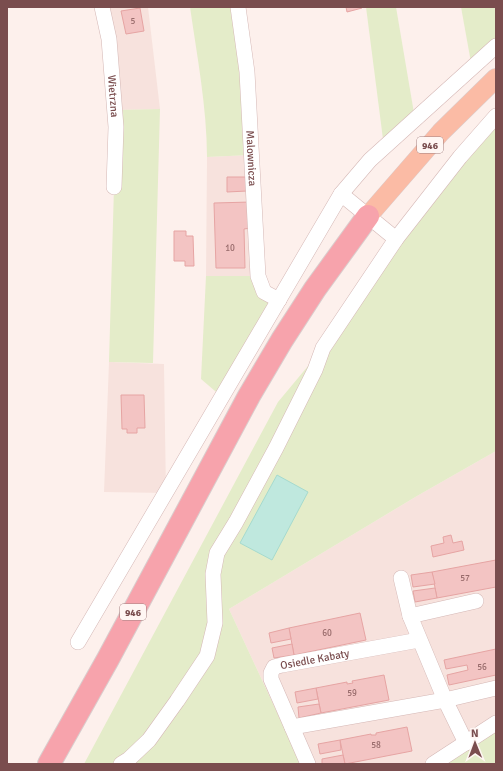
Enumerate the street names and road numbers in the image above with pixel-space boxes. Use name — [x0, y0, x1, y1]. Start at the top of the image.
street label: Wietrzna — [105, 74, 121, 118]
street label: Malownicza — [243, 130, 259, 187]
road number: 946 — [417, 137, 443, 153]
road number: 946 — [120, 604, 146, 620]
street label: Osiedle Kabaty — [279, 647, 351, 672]

